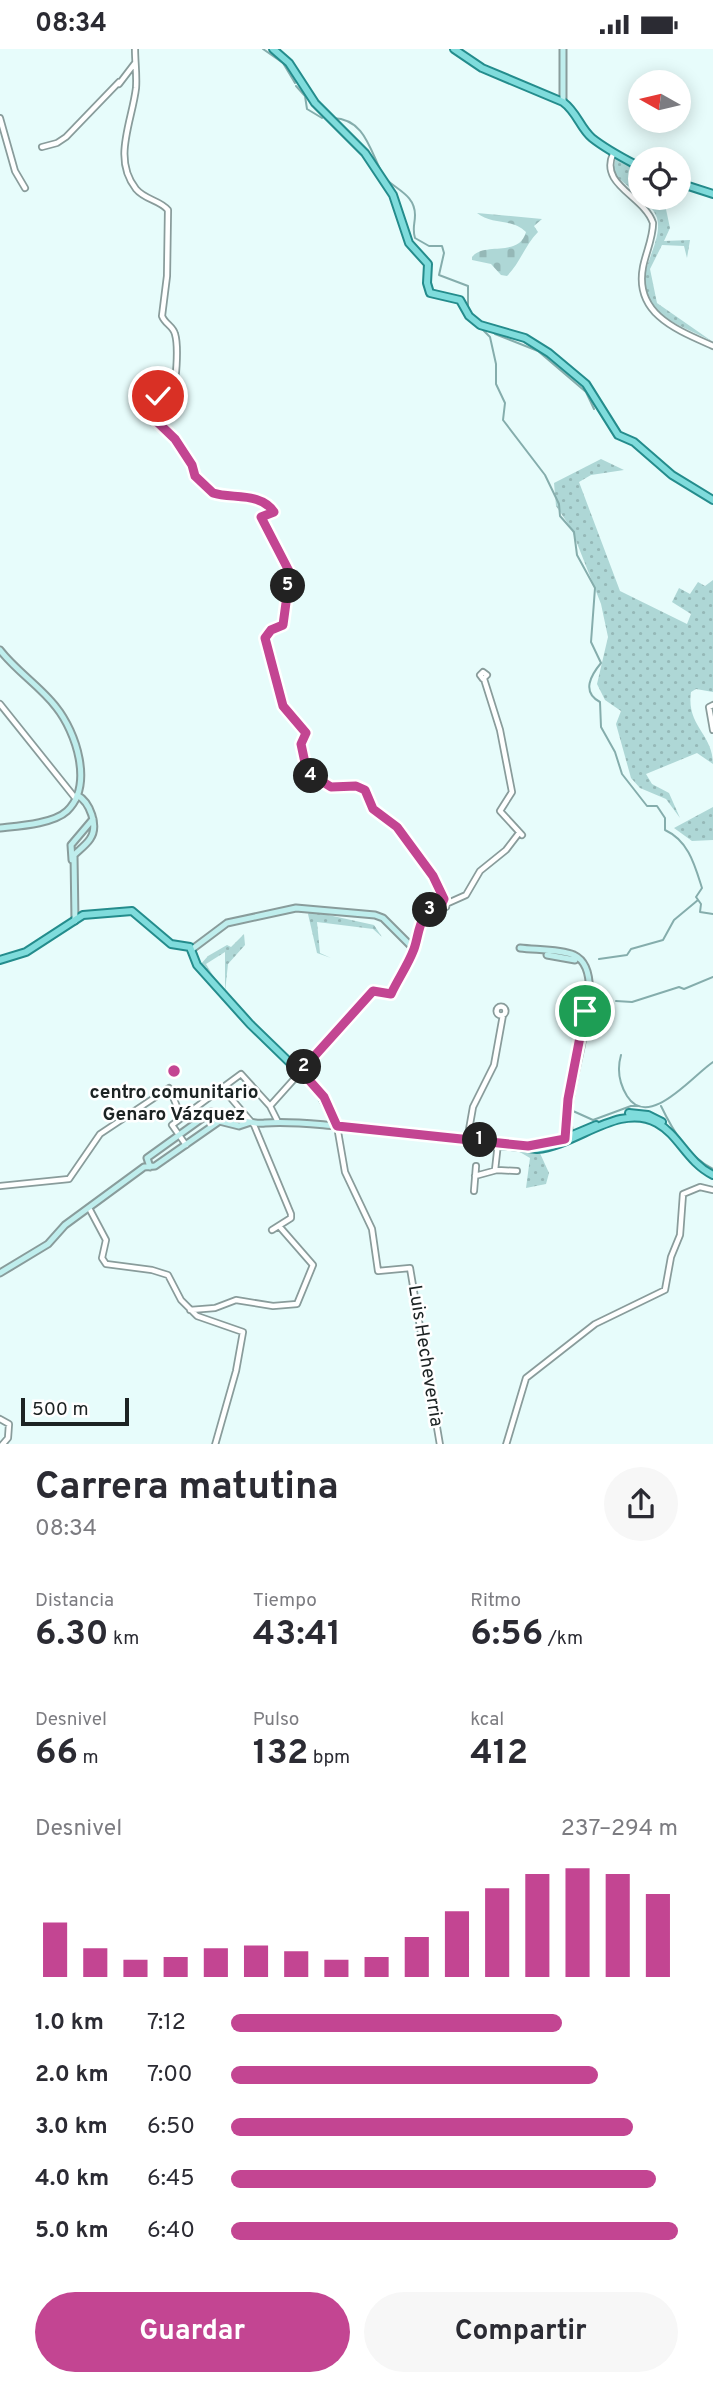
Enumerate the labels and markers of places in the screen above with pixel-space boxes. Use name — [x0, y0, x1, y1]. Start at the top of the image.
pin — [128, 366, 188, 426]
pin: 5 — [270, 569, 306, 603]
pin: 4 — [294, 759, 328, 793]
pin: 3 — [412, 893, 448, 927]
pin — [555, 981, 615, 1041]
pin: 2 — [286, 1049, 322, 1085]
marker: centro comunitario Genaro Vázquez — [166, 1063, 182, 1079]
place label: centro comunitario Genaro Vázquez — [90, 1081, 258, 1127]
pin: 1 — [462, 1123, 498, 1157]

